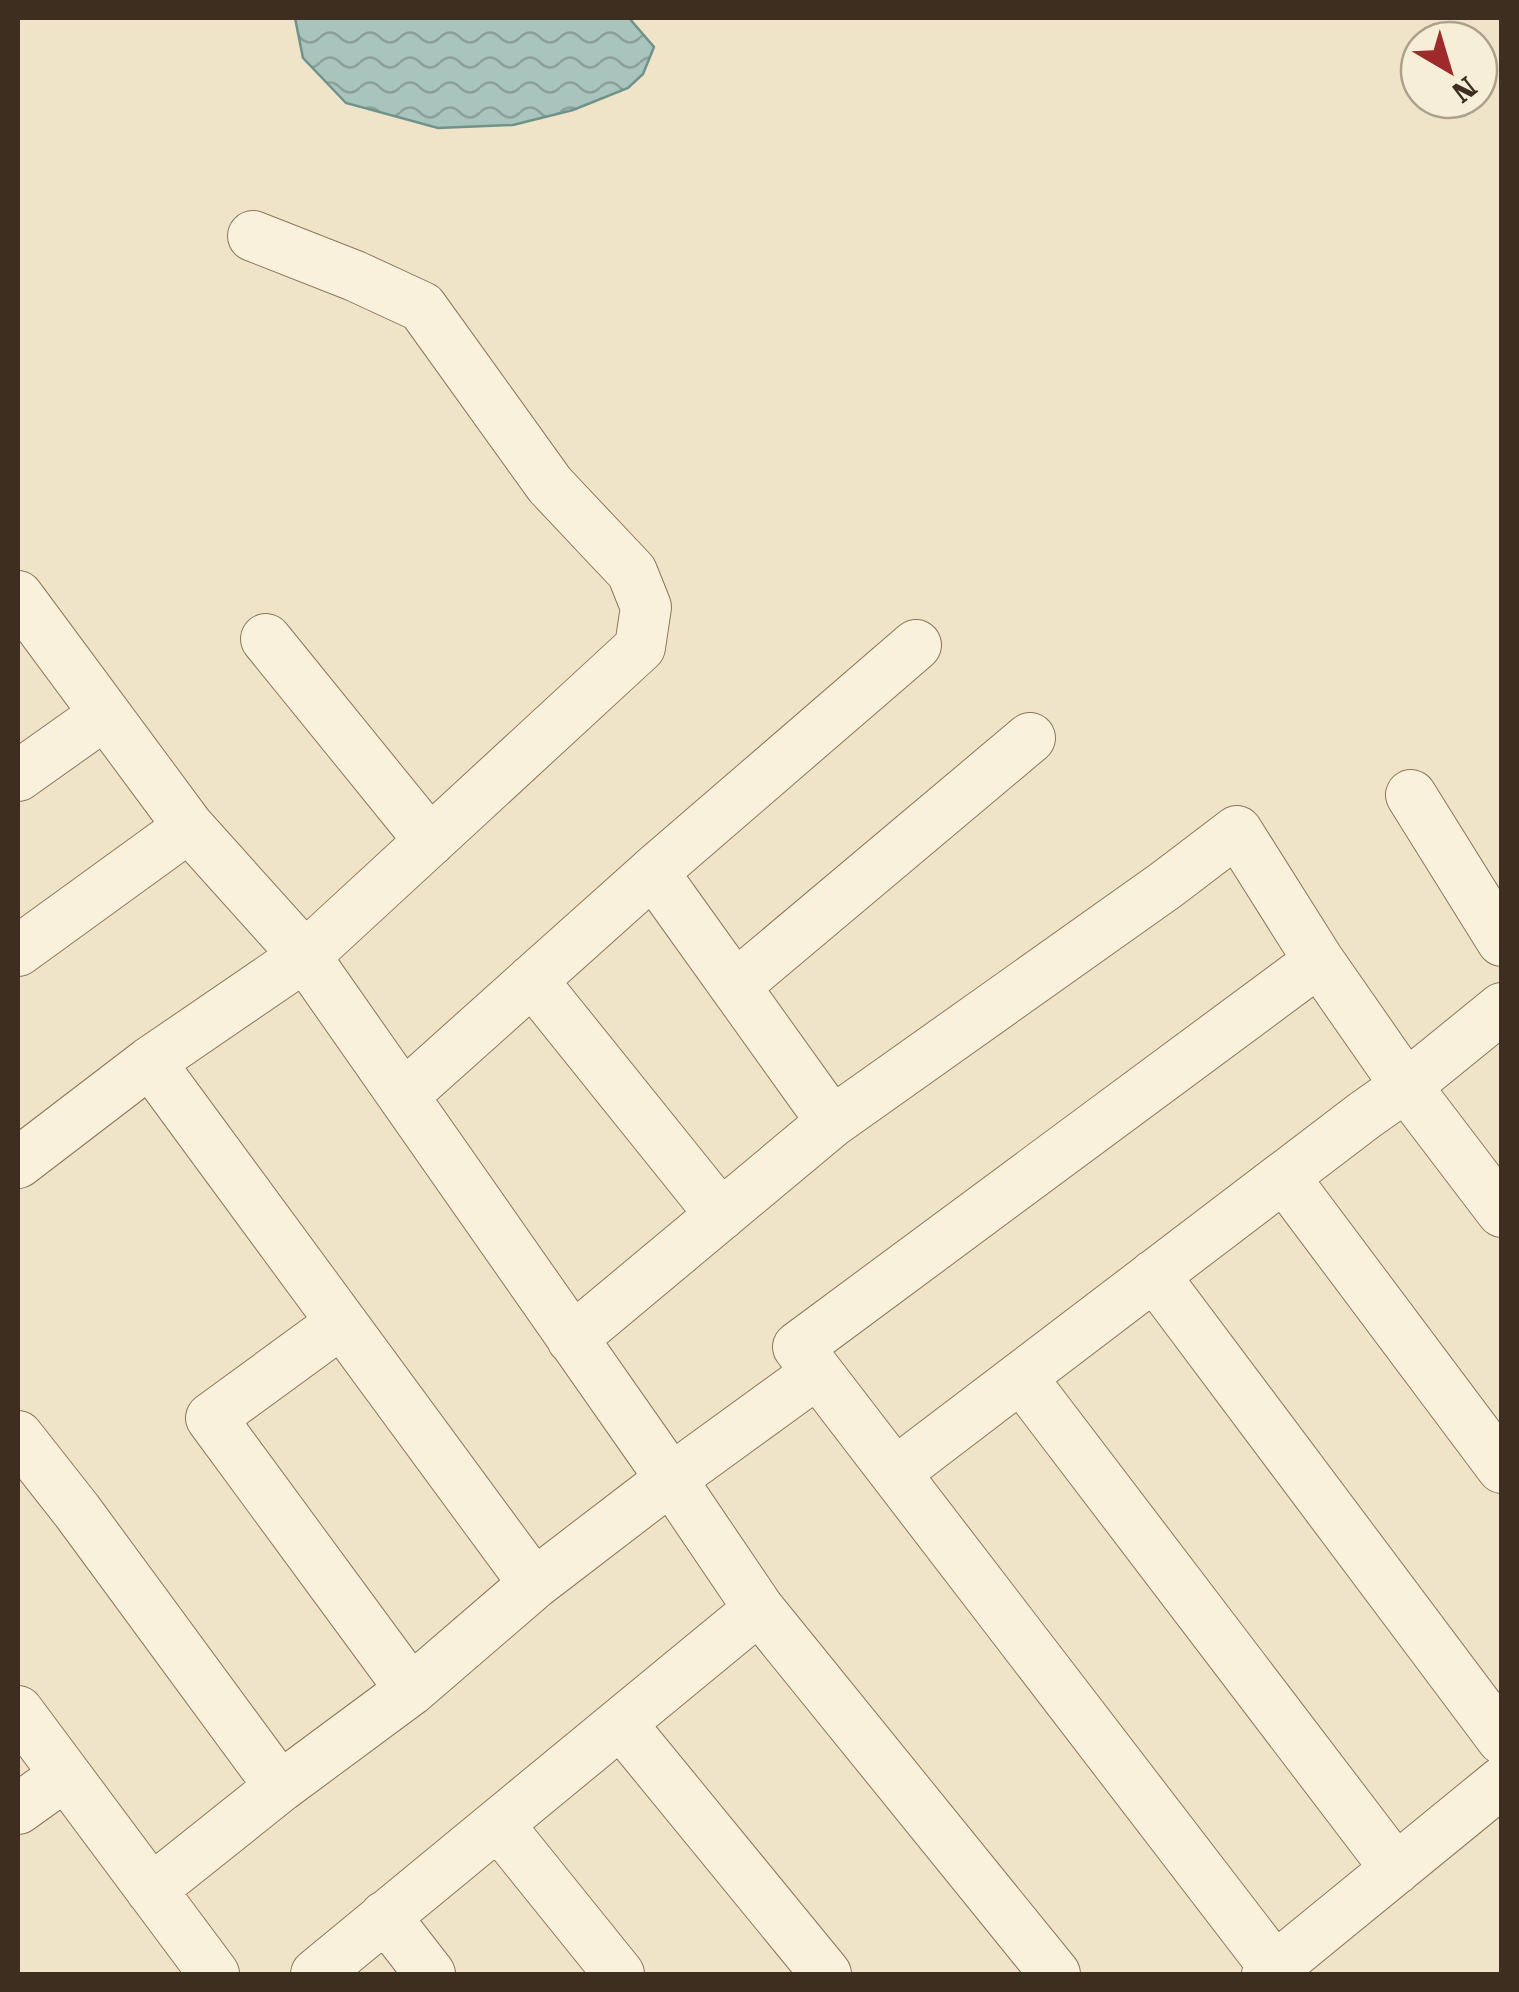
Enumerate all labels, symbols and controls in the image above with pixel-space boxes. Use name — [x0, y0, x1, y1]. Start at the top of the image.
north arrow — [1399, 20, 1499, 120]
text: N — [1445, 70, 1483, 109]

